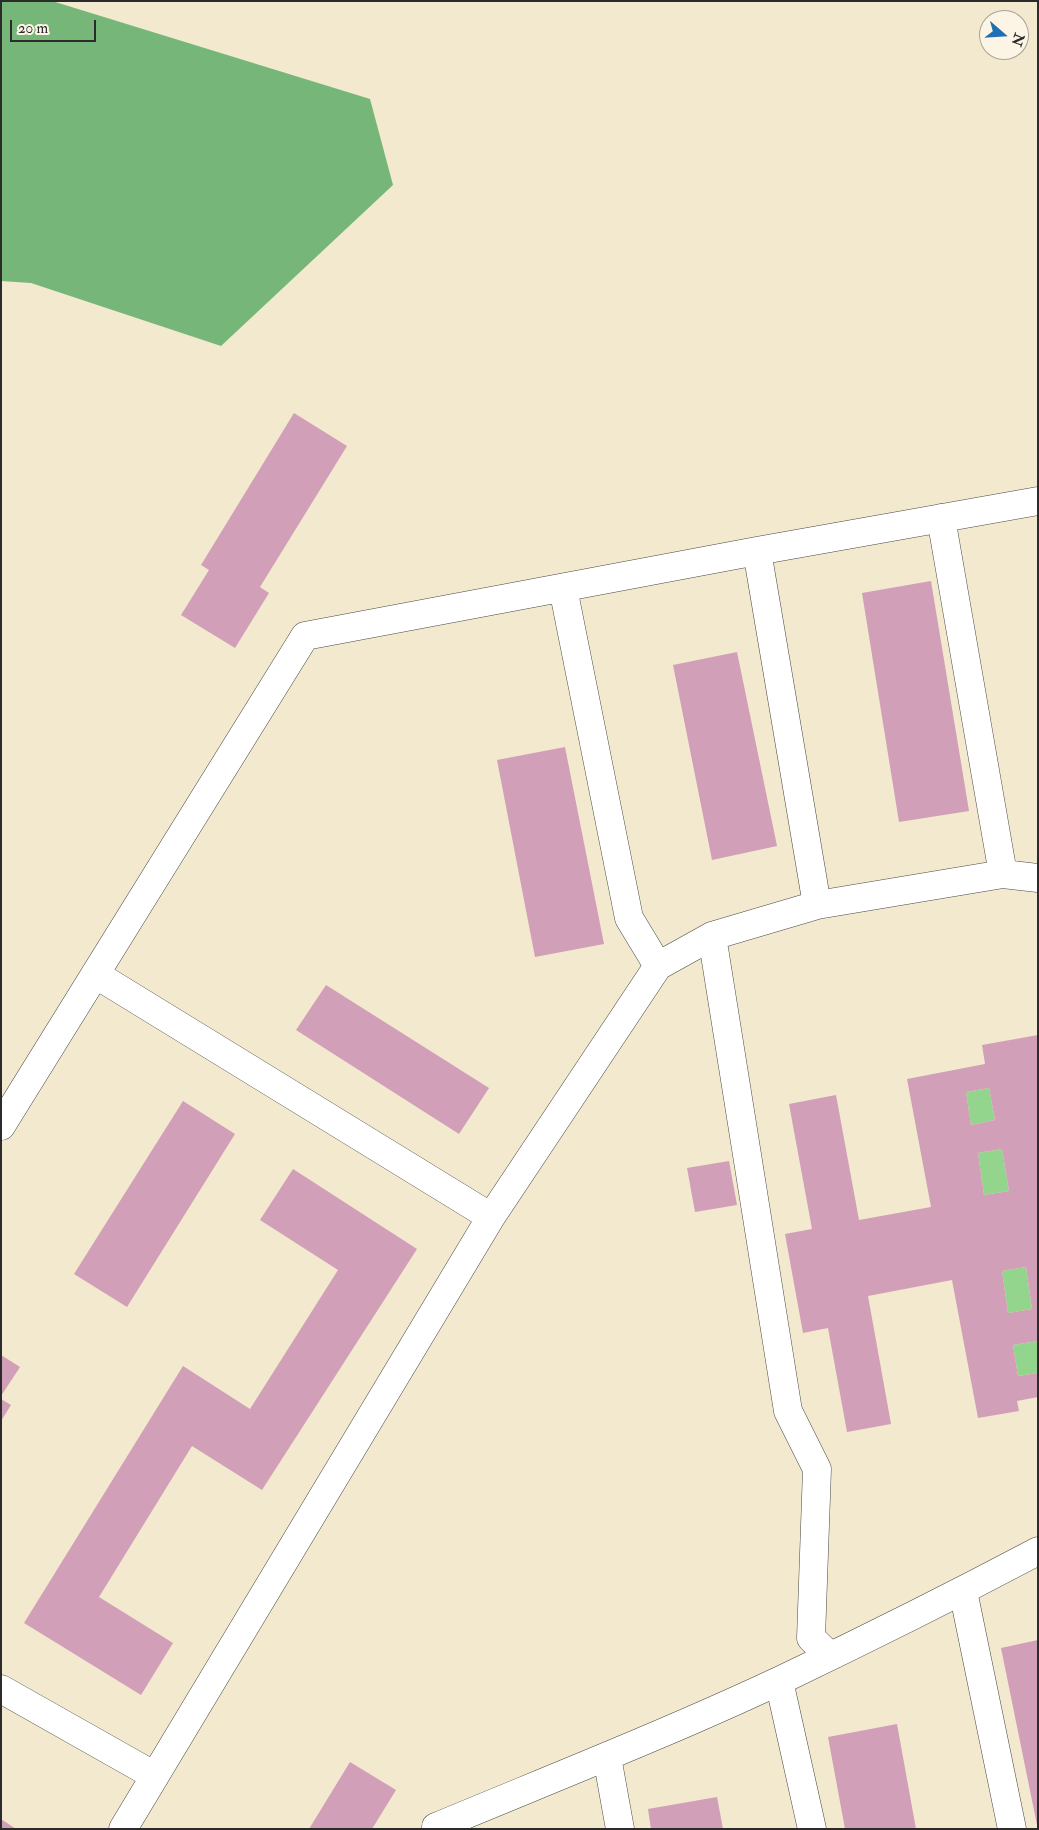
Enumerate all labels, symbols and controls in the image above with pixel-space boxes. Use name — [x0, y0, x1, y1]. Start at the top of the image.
scale bar — [12, 10, 99, 42]
north arrow — [979, 10, 1029, 60]
text: 20 m — [18, 19, 48, 38]
text: N — [1008, 31, 1028, 48]

